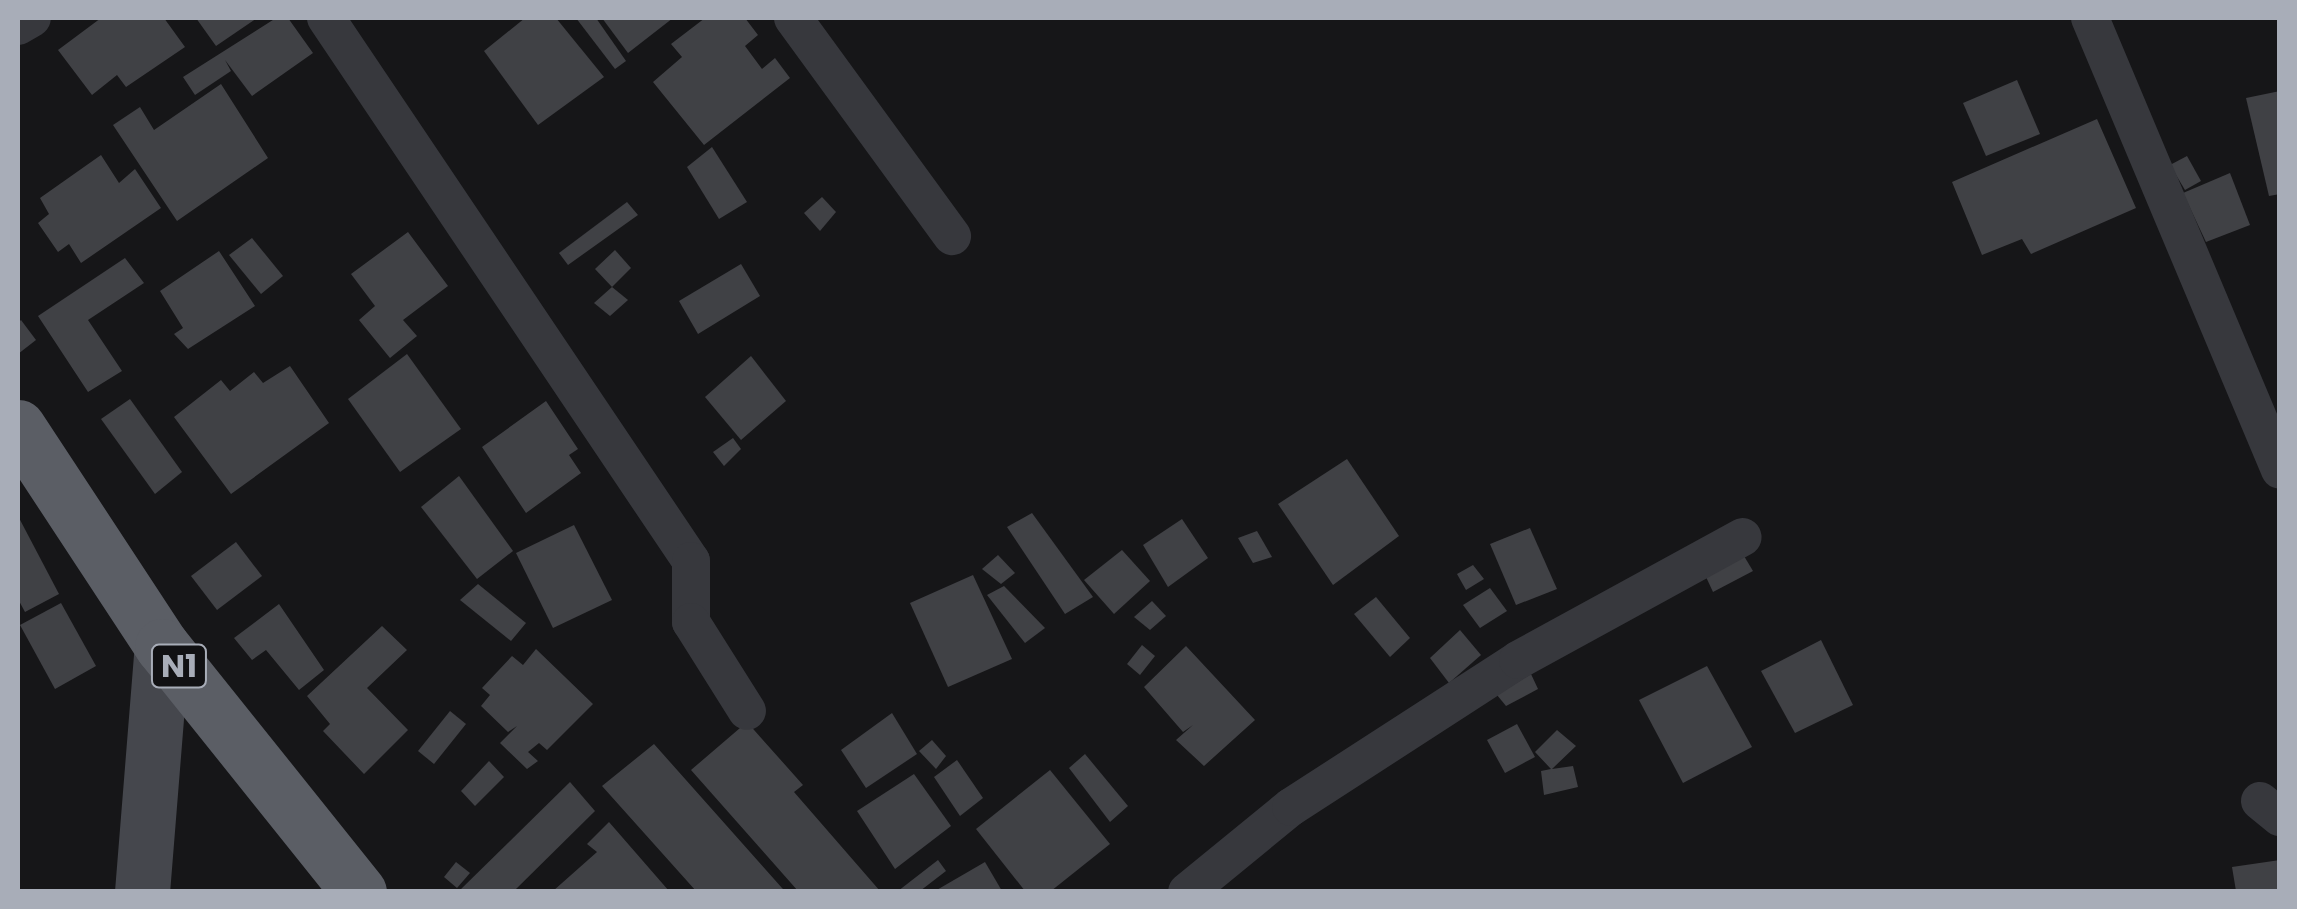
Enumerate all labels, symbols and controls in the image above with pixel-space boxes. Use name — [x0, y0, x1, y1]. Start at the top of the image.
road number: N1 — [149, 639, 209, 693]

